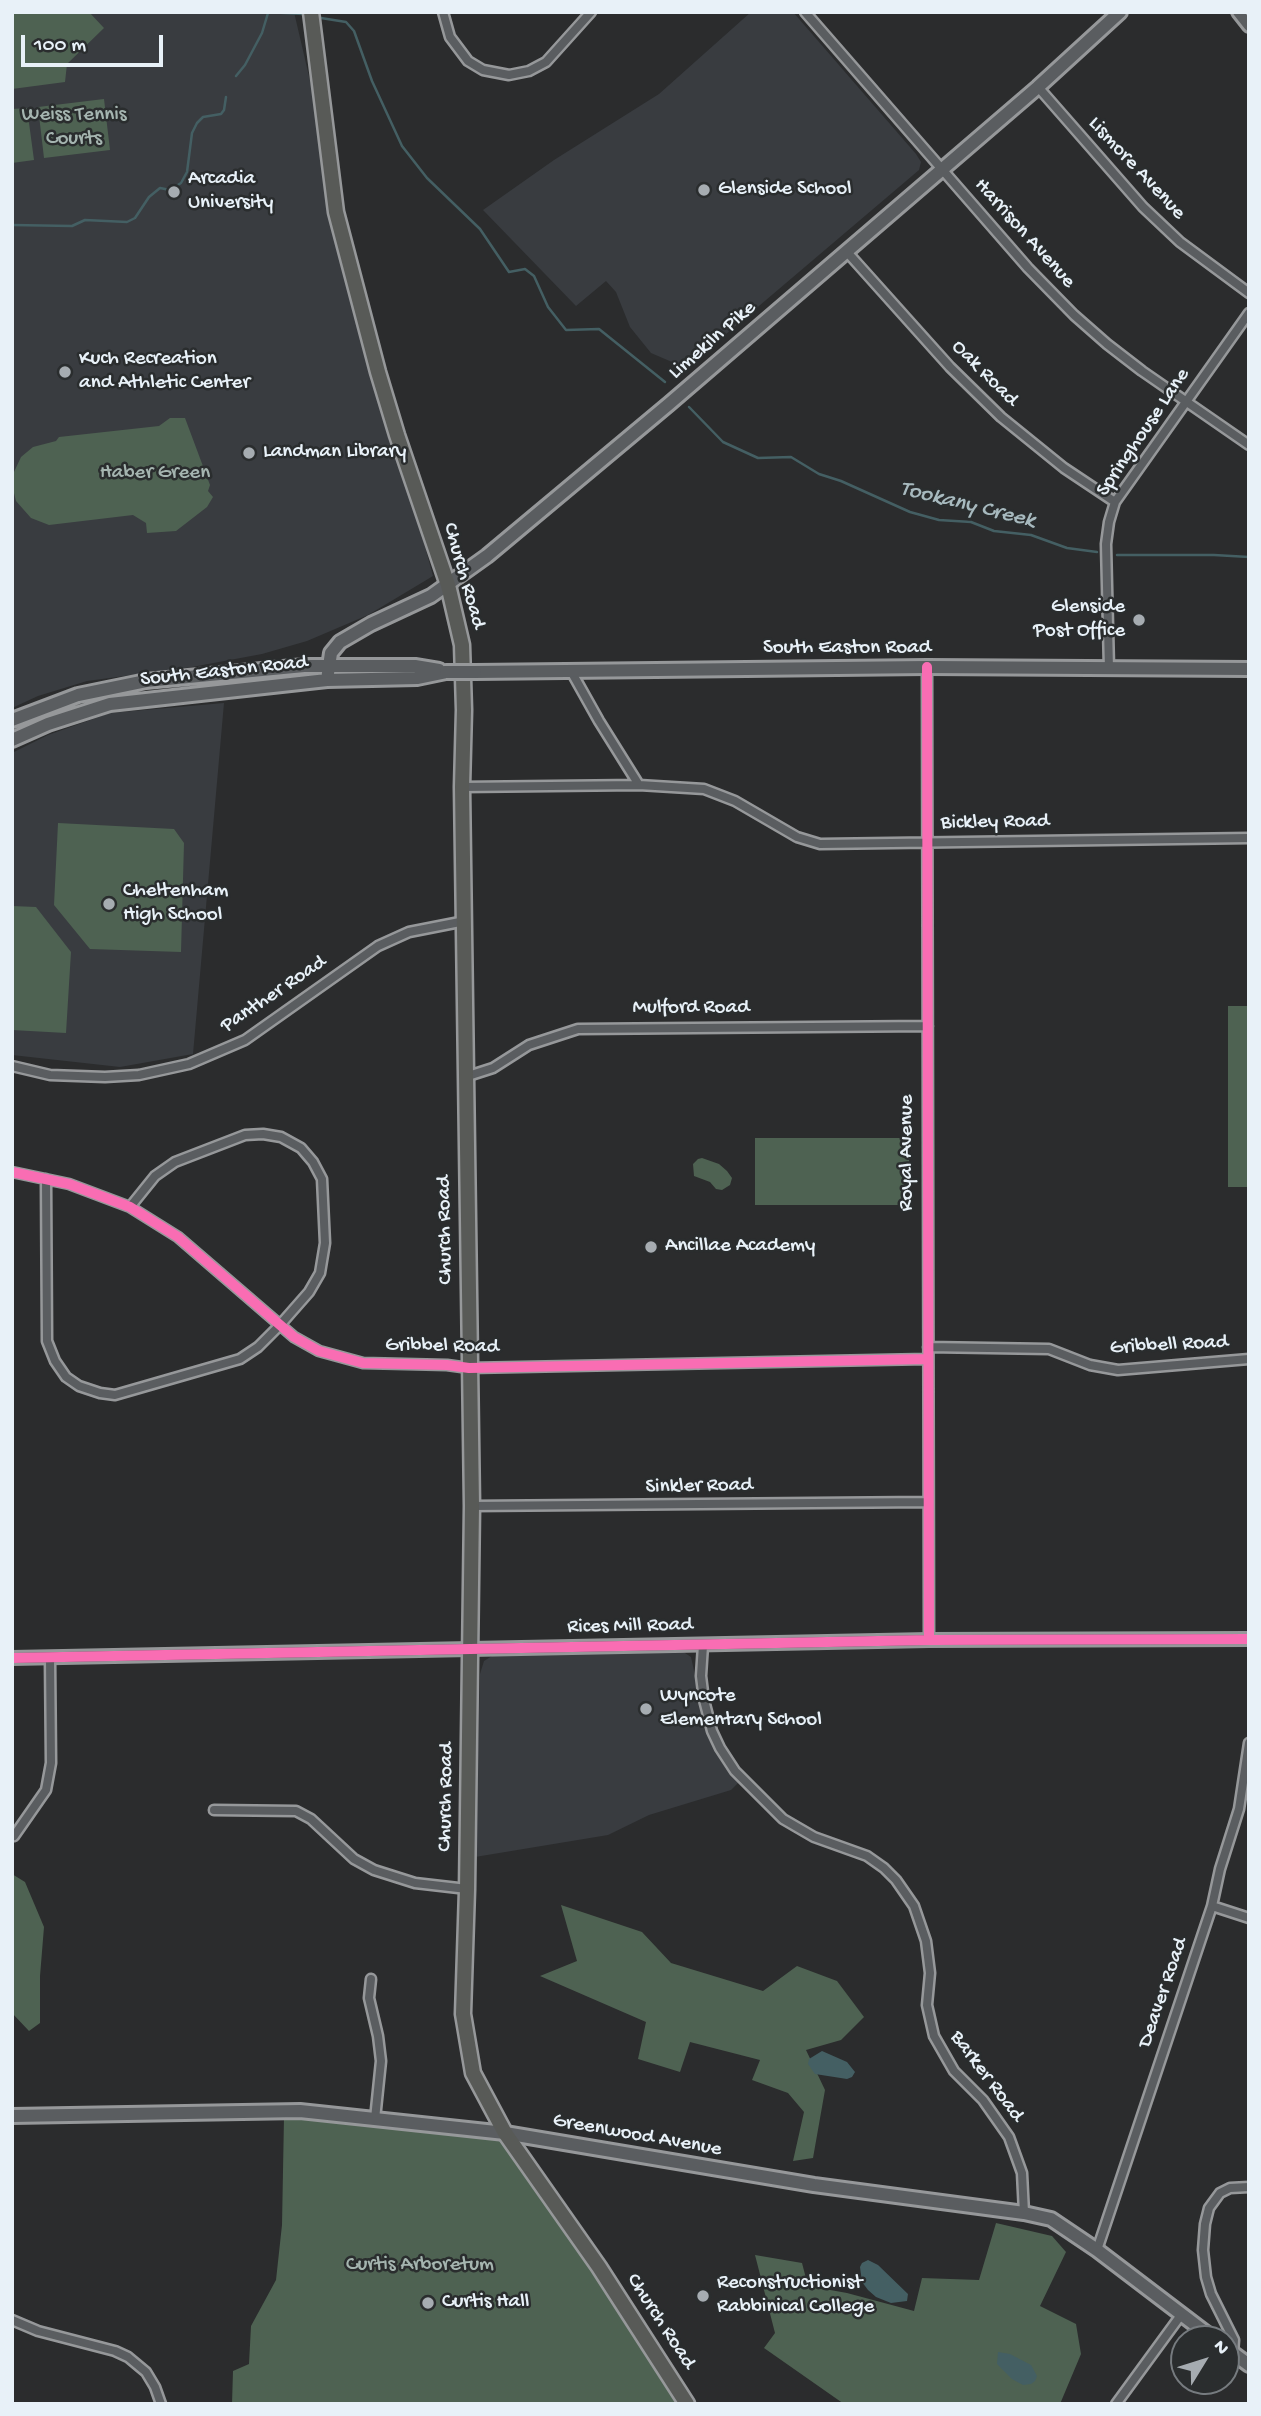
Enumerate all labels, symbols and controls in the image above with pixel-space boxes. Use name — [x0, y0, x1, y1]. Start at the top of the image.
scale bar — [24, 21, 166, 65]
text: 100 m — [34, 34, 86, 59]
park label: Weiss Tennis Courts — [22, 103, 126, 153]
street label: Lismore Avenue — [1082, 112, 1190, 226]
place label: Arcadia University — [188, 167, 273, 217]
street label: Harrison Avenue — [968, 174, 1080, 294]
place label: Glenside School — [718, 177, 852, 203]
marker: Glenside School — [696, 182, 712, 198]
marker: Arcadia University — [166, 184, 182, 200]
street label: Limekiln Pike — [664, 296, 762, 386]
street label: Oak Road — [945, 335, 1023, 413]
place label: Kuch Recreation and Athletic Center — [79, 347, 250, 397]
marker: Kuch Recreation and Athletic Center — [57, 364, 73, 380]
street label: Springhouse Lane — [1092, 364, 1196, 502]
place label: Landman Library — [263, 440, 406, 466]
marker: Landman Library — [241, 445, 257, 461]
park label: Haber Green — [100, 461, 210, 487]
water label: Tookany Creek — [897, 476, 1037, 536]
street label: Church Road — [436, 520, 490, 632]
place label: Glenside Post Office — [1033, 595, 1125, 645]
marker: Glenside Post Office — [1131, 612, 1147, 628]
street label: South Easton Road — [763, 636, 931, 662]
street label: South Easton Road — [139, 651, 309, 693]
street label: Bickley Road — [941, 809, 1049, 837]
place label: Cheltenham High School — [123, 879, 228, 929]
marker: Cheltenham High School — [101, 896, 117, 912]
street label: Panther Road — [216, 950, 332, 1040]
street label: Mulford Road — [633, 996, 749, 1022]
street label: Royal Avenue — [895, 1095, 921, 1211]
street label: Church Road — [432, 1175, 460, 1285]
place label: Ancillae Academy — [665, 1234, 815, 1260]
marker: Ancillae Academy — [643, 1239, 659, 1255]
street label: Gribbell Road — [1109, 1330, 1229, 1362]
street label: Gribbel Road — [385, 1333, 499, 1361]
street label: Sinkler Road — [645, 1473, 753, 1501]
street label: Rices Mill Road — [567, 1613, 693, 1641]
place label: Wyncote Elementary School — [660, 1684, 822, 1734]
marker: Wyncote Elementary School — [638, 1701, 654, 1717]
street label: Church Road — [433, 1742, 461, 1852]
street label: Deaver Road — [1133, 1935, 1195, 2051]
street label: Barker Road — [943, 2026, 1029, 2128]
street label: Greenwood Avenue — [551, 2109, 723, 2163]
park label: Curtis Arboretum — [346, 2253, 494, 2279]
street label: Church Road — [620, 2269, 700, 2375]
place label: Reconstructionist Rabbinical College — [717, 2271, 874, 2321]
marker: Reconstructionist Rabbinical College — [695, 2288, 711, 2304]
place label: Curtis Hall — [442, 2290, 529, 2316]
marker: Curtis Hall — [420, 2295, 436, 2311]
north arrow — [1170, 2325, 1240, 2395]
text: N — [1207, 2336, 1233, 2360]

